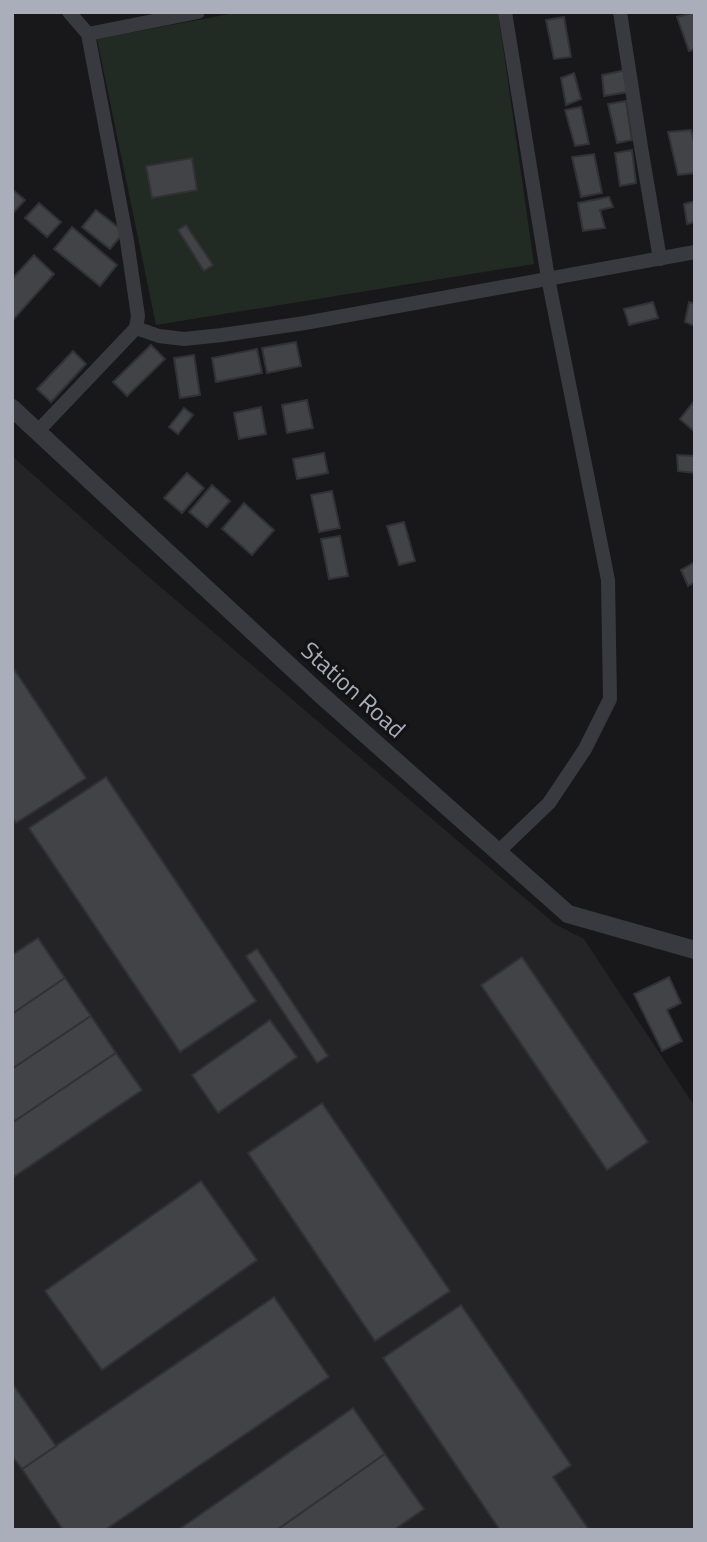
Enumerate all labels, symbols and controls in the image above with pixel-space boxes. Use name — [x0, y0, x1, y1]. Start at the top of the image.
street label: Station Road — [293, 632, 414, 746]

